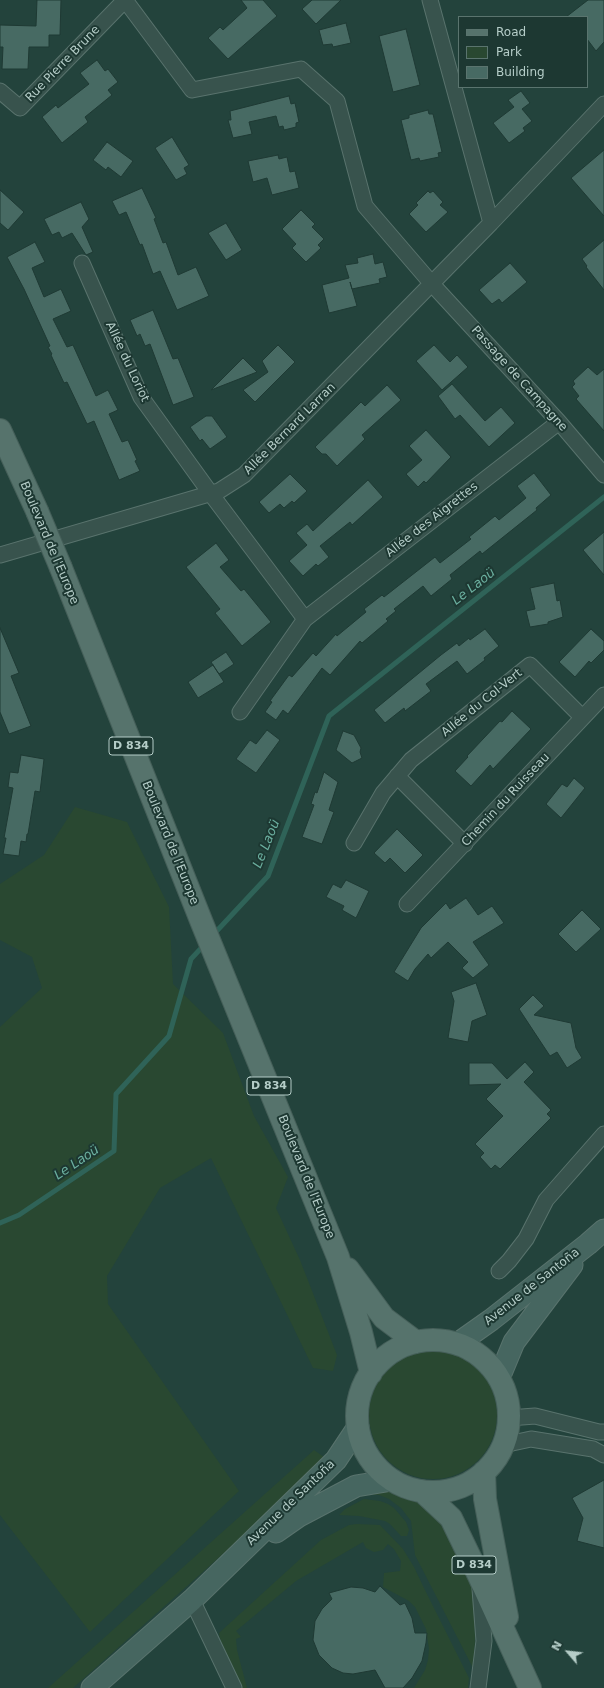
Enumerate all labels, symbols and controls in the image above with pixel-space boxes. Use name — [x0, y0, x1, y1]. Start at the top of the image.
legend — [458, 16, 588, 88]
street label: Rue Pierre Brune — [23, 23, 103, 105]
text: Road — [496, 25, 526, 39]
text: Park — [496, 45, 522, 59]
text: Building — [496, 65, 545, 79]
street label: Allée du Loriot — [102, 320, 152, 404]
street label: Passage de Campagne — [468, 323, 570, 435]
street label: Allée Bernard Larran — [241, 380, 339, 478]
street label: Boulevard de l'Europe — [17, 479, 81, 607]
street label: Allée des Aigrettes — [383, 480, 481, 560]
water label: Le Laoü — [449, 565, 499, 609]
street label: Allée du Col-Vert — [439, 666, 525, 740]
road number: D 834 — [109, 737, 153, 755]
street label: Chemin du Ruisseau — [459, 750, 553, 850]
street label: Boulevard de l'Europe — [139, 779, 201, 907]
water label: Le Laoü — [250, 818, 284, 870]
road number: D 834 — [247, 1077, 291, 1095]
street label: Boulevard de l'Europe — [275, 1113, 337, 1241]
water label: Le Laoü — [52, 1142, 102, 1184]
street label: Avenue de Santoña — [482, 1245, 582, 1329]
street label: Avenue de Santoña — [244, 1457, 338, 1549]
road number: D 834 — [452, 1556, 496, 1574]
north arrow — [548, 1632, 588, 1672]
text: N — [549, 1639, 565, 1653]

